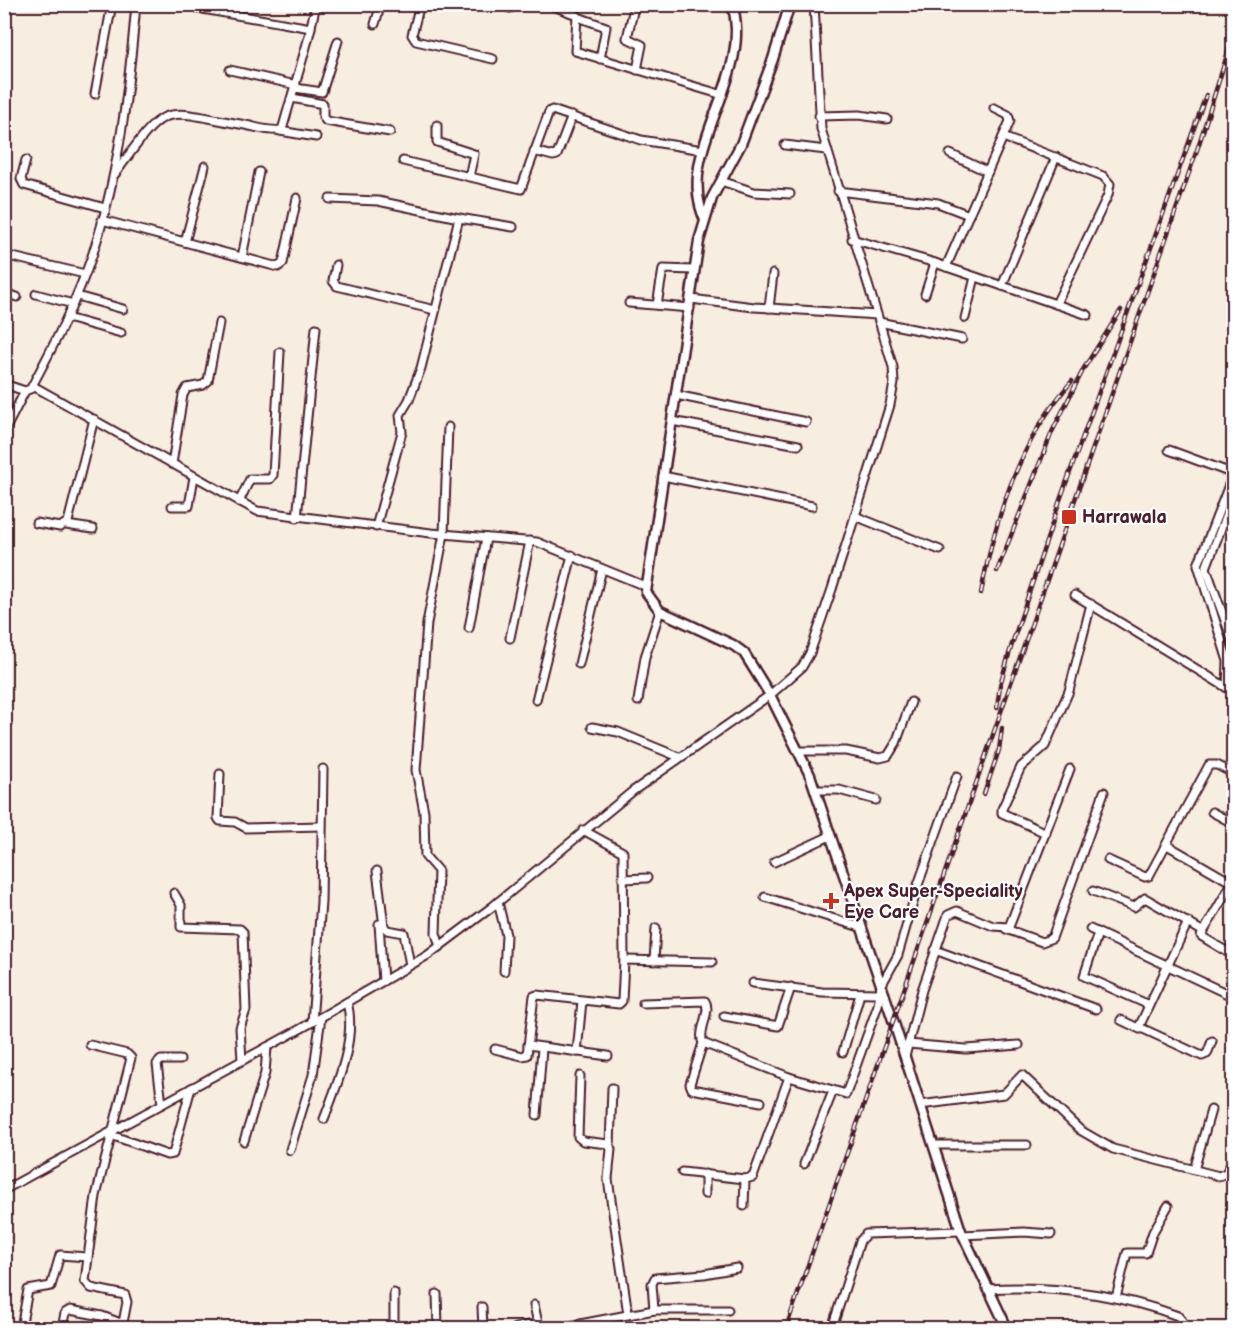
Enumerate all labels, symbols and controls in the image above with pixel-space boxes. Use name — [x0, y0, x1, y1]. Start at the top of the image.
place label: Harrawala — [1082, 507, 1167, 528]
marker: Harrawala — [1060, 508, 1078, 526]
place label: Apex Super-Speciality Eye Care — [843, 881, 1023, 923]
marker: Apex Super-Speciality Eye Care — [822, 892, 840, 910]

